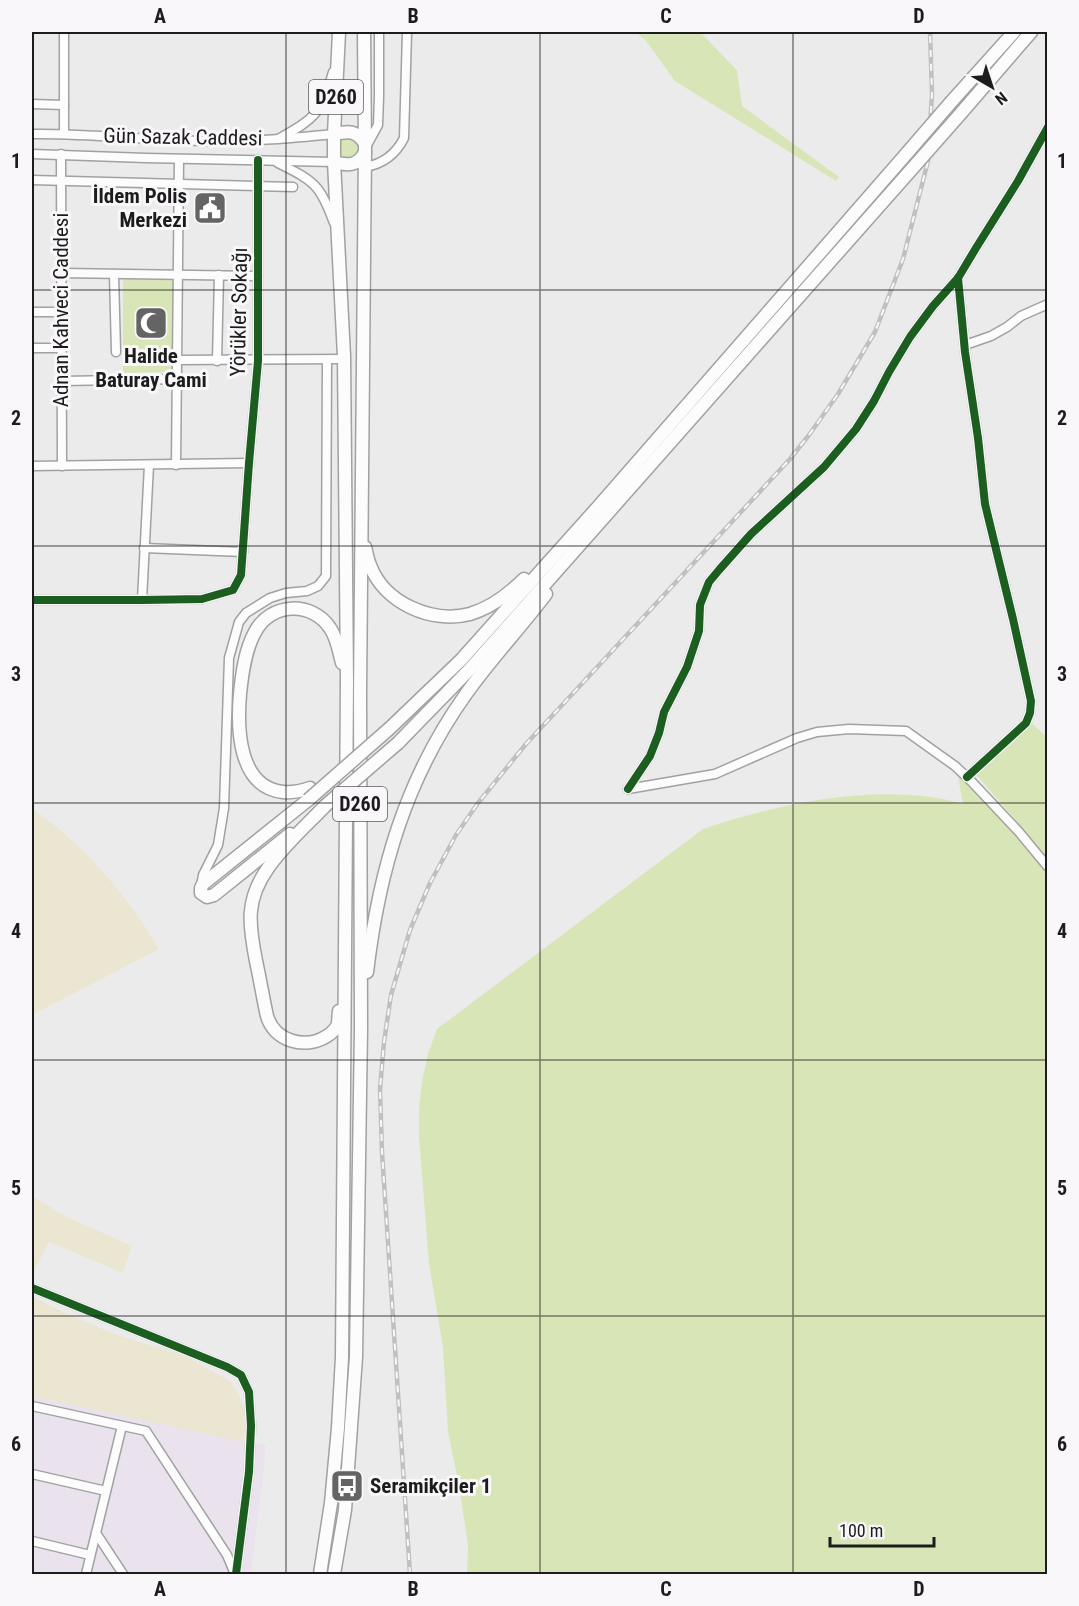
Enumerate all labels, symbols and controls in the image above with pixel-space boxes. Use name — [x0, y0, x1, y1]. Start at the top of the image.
text: A — [154, 4, 166, 28]
text: B — [407, 4, 419, 28]
text: C — [660, 4, 672, 28]
text: D — [913, 4, 925, 28]
north arrow — [962, 57, 1022, 117]
road number: D260 — [309, 80, 363, 114]
text: N — [991, 88, 1011, 109]
street label: Gün Sazak Caddesi — [103, 124, 263, 150]
text: 1 — [11, 149, 21, 173]
text: 1 — [1057, 149, 1067, 173]
place label: İldem Polis Merkezi — [93, 184, 187, 232]
public building icon: İldem Polis Merkezi — [192, 190, 228, 226]
street label: Adnan Kahveci Caddesi — [49, 213, 73, 407]
street label: Yörükler Sokağı — [226, 247, 252, 377]
mosque icon: Halide Baturay Cami — [133, 305, 169, 341]
place label: Halide Baturay Cami — [95, 344, 207, 392]
text: 2 — [11, 406, 21, 430]
text: 2 — [1057, 406, 1067, 430]
text: 3 — [11, 662, 21, 686]
text: 3 — [1057, 662, 1067, 686]
road number: D260 — [333, 787, 387, 821]
text: 4 — [11, 919, 21, 943]
text: 4 — [1057, 919, 1067, 943]
text: 5 — [11, 1176, 21, 1200]
text: 5 — [1057, 1176, 1067, 1200]
text: 6 — [11, 1432, 21, 1456]
text: 6 — [1057, 1432, 1067, 1456]
bus stop icon: Seramikçiler 1 — [329, 1468, 365, 1504]
place label: Seramikçiler 1 — [370, 1474, 491, 1498]
scale bar — [830, 1510, 934, 1548]
text: 100 m — [839, 1520, 883, 1541]
text: A — [154, 1577, 166, 1601]
text: B — [407, 1577, 419, 1601]
text: C — [660, 1577, 672, 1601]
text: D — [913, 1577, 925, 1601]

